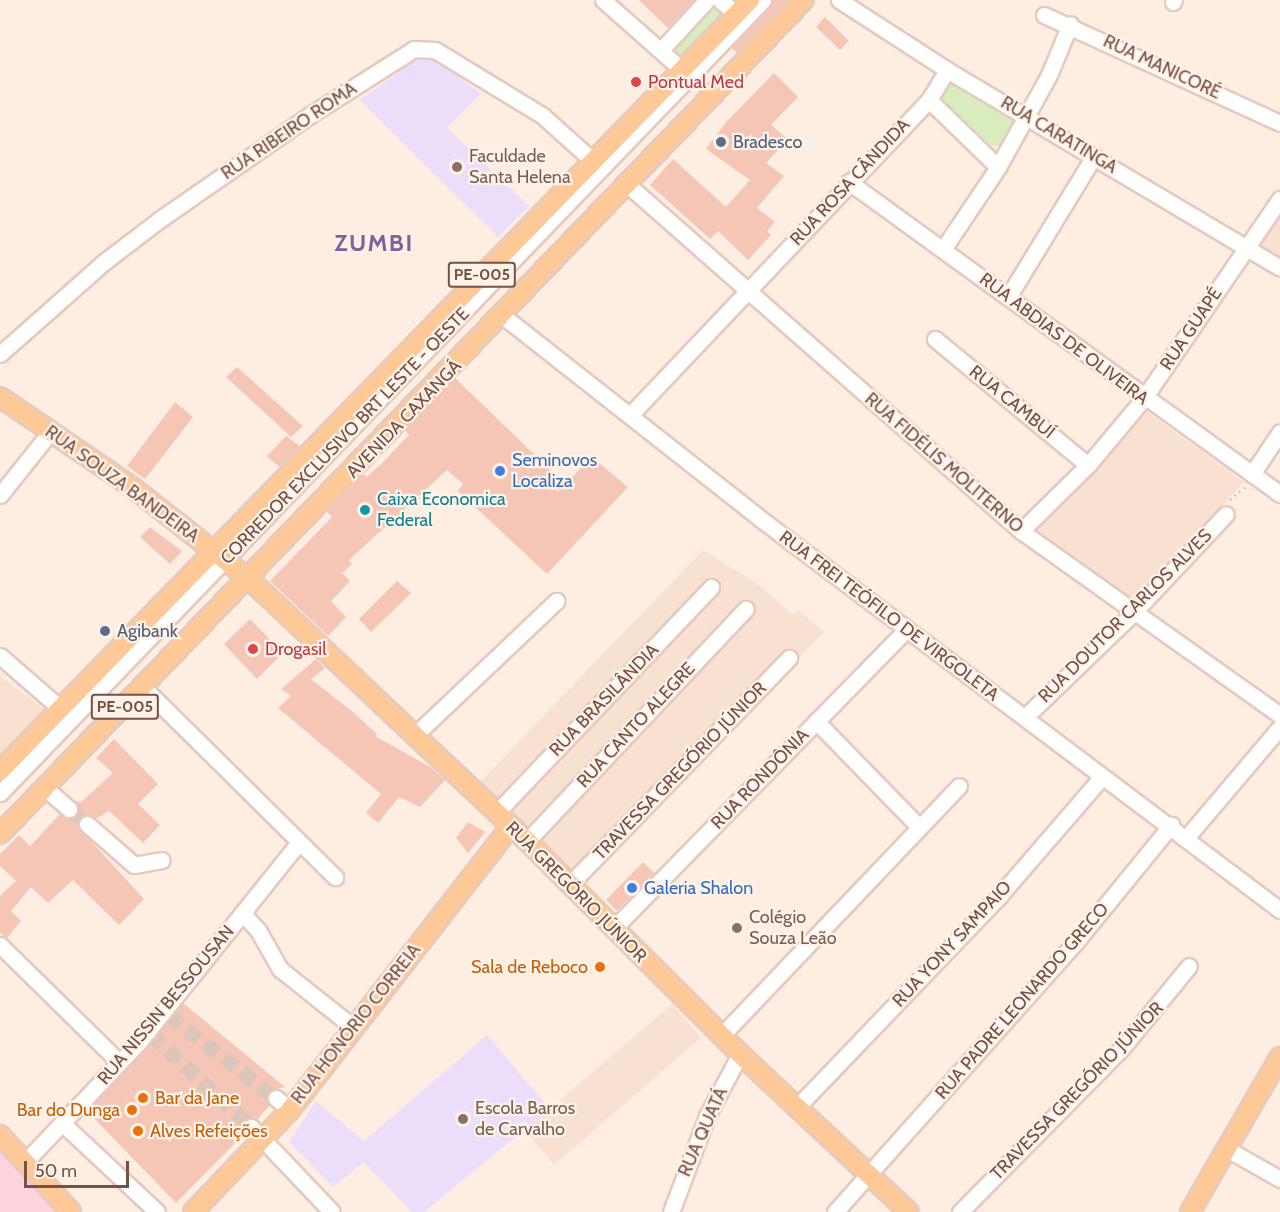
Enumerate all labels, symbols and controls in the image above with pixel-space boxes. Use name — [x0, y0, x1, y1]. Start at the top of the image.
street label: RUA MANICORÉ — [1100, 30, 1224, 104]
place label: Pontual Med — [648, 71, 744, 93]
marker: Pontual Med — [629, 75, 643, 89]
street label: RUA RIBEIRO ROMA — [217, 78, 361, 184]
street label: RUA CARATINGA — [997, 92, 1121, 178]
street label: RUA ROSA CÂNDIDA — [786, 114, 914, 250]
place label: Bradesco — [733, 131, 802, 153]
marker: Bradesco — [714, 135, 728, 149]
place label: Faculdade Santa Helena — [469, 146, 571, 188]
marker: Faculdade Santa Helena — [450, 160, 464, 174]
district label: ZUMBI — [334, 229, 414, 257]
road number: PE-005 — [448, 262, 516, 288]
street label: RUA ABDIAS DE OLIVEIRA — [975, 268, 1153, 410]
street label: RUA GUAPÉ — [1156, 284, 1226, 374]
street label: CORREDOR EXCLUSIVO BRT LESTE - OESTE — [216, 303, 474, 569]
street label: AVENIDA CAXANGÁ — [342, 355, 466, 483]
street label: RUA CAMBUÍ — [965, 361, 1059, 443]
street label: RUA FIDÉLIS MOLITERNO — [860, 388, 1028, 538]
street label: RUA SOUZA BANDEIRA — [41, 421, 203, 547]
place label: Seminovos Localiza — [512, 450, 597, 492]
marker: Seminovos Localiza — [493, 464, 507, 478]
place label: Caixa Economica Federal — [377, 489, 506, 532]
marker: Caixa Economica Federal — [358, 503, 372, 517]
street label: RUA DOUTOR CARLOS ALVES — [1034, 525, 1216, 707]
street label: RUA FREI TEÓFILO DE VIRGOLETA — [775, 526, 1003, 706]
place label: Agibank — [117, 620, 178, 642]
marker: Agibank — [98, 624, 112, 638]
place label: Drogasil — [265, 638, 326, 660]
street label: RUA BRASILÂNDIA — [545, 639, 663, 761]
marker: Drogasil — [246, 642, 260, 656]
street label: RUA CANTO ALEGRE — [572, 658, 700, 792]
street label: TRAVESSA GREGÓRIO JÚNIOR — [589, 677, 771, 865]
road number: PE-005 — [90, 694, 160, 720]
street label: RUA RONDÔNIA — [707, 724, 813, 834]
street label: RUA GREGÓRIO JÚNIOR — [501, 817, 651, 967]
street label: RUA YONY SAMPAIO — [888, 876, 1016, 1012]
place label: Galeria Shalon — [644, 877, 753, 899]
marker: Galeria Shalon — [625, 881, 639, 895]
street label: RUA PADRE LEONARDO GRECO — [931, 898, 1113, 1104]
place label: Colégio Souza Leão — [749, 907, 837, 950]
street label: RUA NISSIN BESSOUSAN — [93, 921, 239, 1089]
marker: Colégio Souza Leão — [730, 921, 744, 935]
street label: RUA HONÓRIO CORREIA — [287, 940, 425, 1108]
place label: Sala de Reboco — [471, 956, 588, 978]
marker: Sala de Reboco — [593, 960, 607, 974]
street label: TRAVESSA GREGÓRIO JÚNIOR — [986, 997, 1168, 1185]
street label: RUA QUATÁ — [674, 1084, 732, 1180]
place label: Bar da Jane — [155, 1087, 239, 1109]
marker: Bar da Jane — [136, 1091, 150, 1105]
place label: Escola Barros de Carvalho — [475, 1098, 575, 1140]
place label: Bar do Dunga — [17, 1099, 120, 1121]
marker: Bar do Dunga — [125, 1103, 139, 1117]
marker: Escola Barros de Carvalho — [456, 1112, 470, 1126]
place label: Alves Refeições — [150, 1120, 268, 1142]
marker: Alves Refeições — [131, 1124, 145, 1138]
scale bar — [27, 1149, 132, 1187]
text: 50 m — [35, 1160, 77, 1182]

